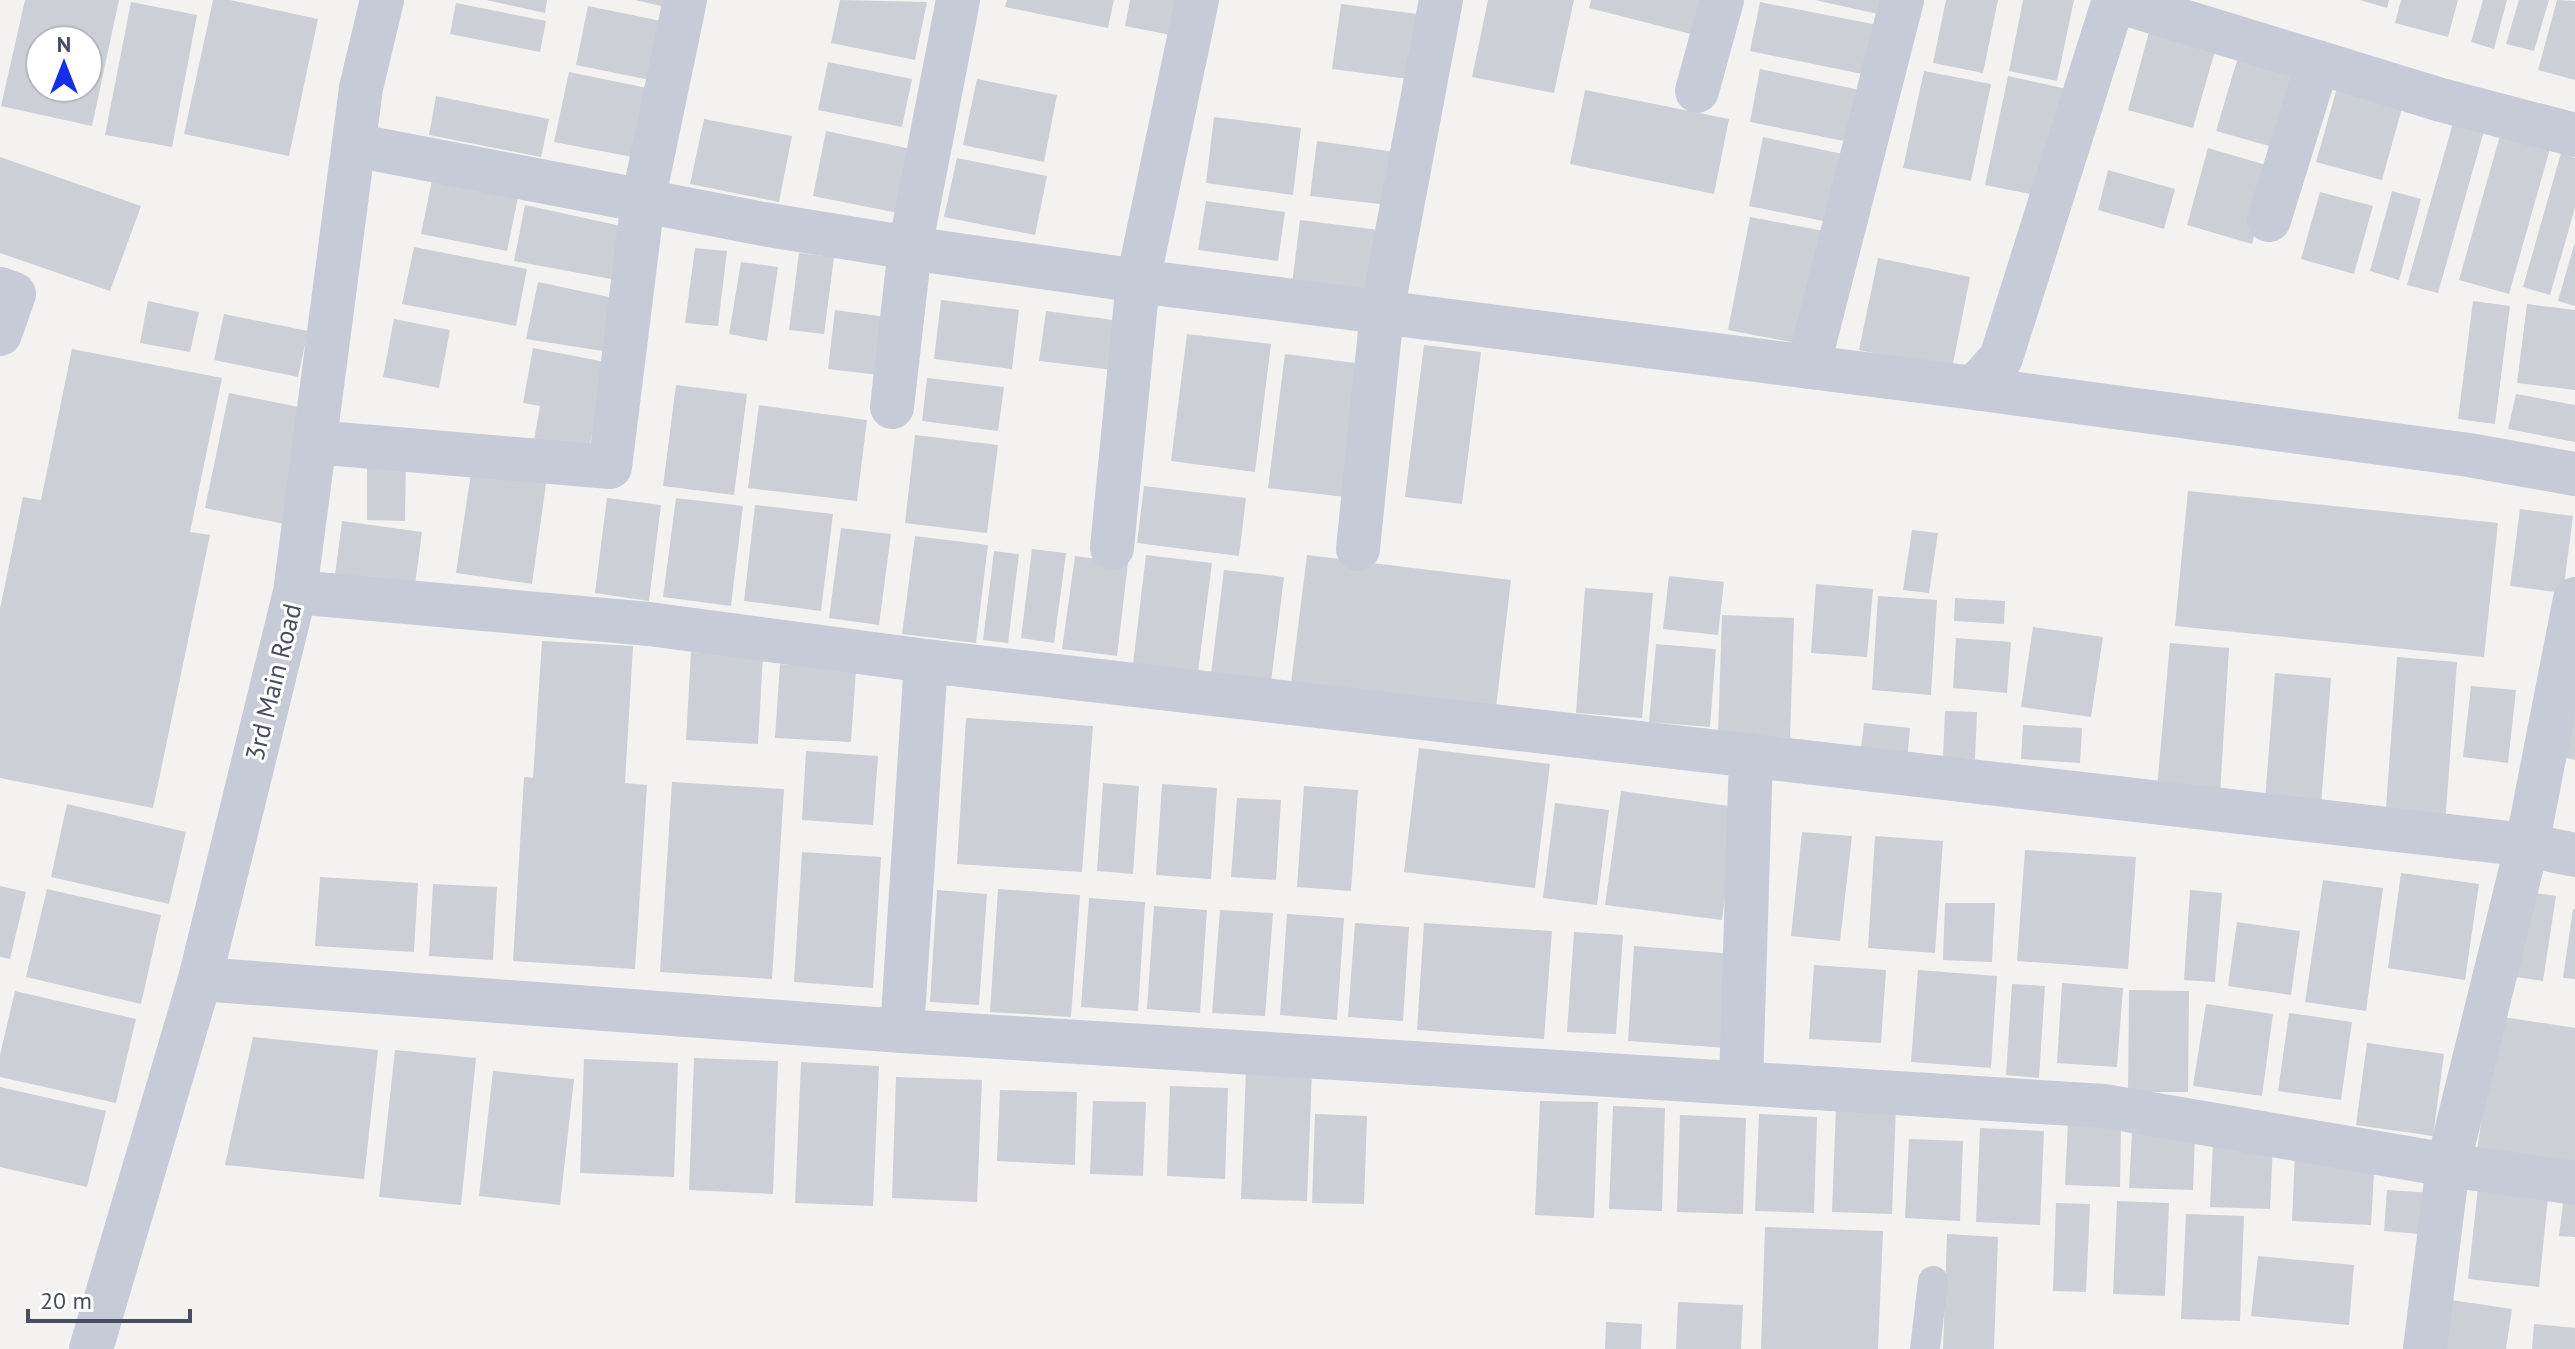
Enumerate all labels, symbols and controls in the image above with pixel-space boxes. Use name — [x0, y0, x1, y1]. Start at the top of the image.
north arrow — [24, 24, 104, 104]
text: N — [57, 30, 71, 58]
street label: 3rd Main Road — [238, 600, 308, 764]
scale bar — [28, 1273, 190, 1323]
text: 20 m — [40, 1285, 92, 1316]

